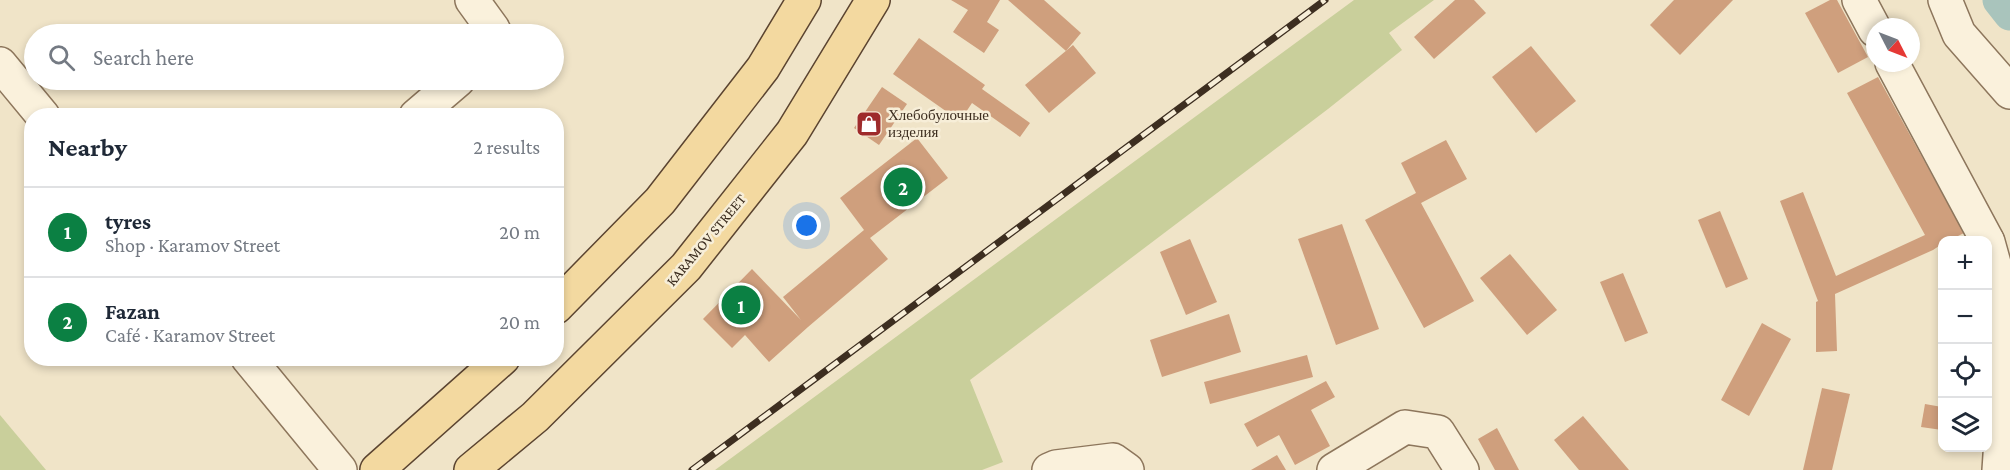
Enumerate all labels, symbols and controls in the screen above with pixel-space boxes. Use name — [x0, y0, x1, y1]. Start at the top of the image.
north arrow — [1866, 18, 1920, 72]
search box — [24, 24, 564, 90]
icon: search — [45, 41, 78, 74]
text: Search here — [93, 45, 194, 70]
place label: Хлебобулочные изделия — [888, 107, 989, 140]
shop icon: Хлебобулочные изделия — [854, 109, 884, 139]
text: Nearby — [48, 133, 127, 162]
text: 2 results — [473, 136, 540, 158]
pin: 2 — [884, 164, 922, 210]
street label: KARAMOV STREET — [663, 191, 749, 289]
text: tyres — [105, 209, 151, 234]
your location — [792, 211, 821, 240]
text: 1 — [64, 221, 71, 243]
text: 20 m — [499, 221, 540, 243]
text: Shop · Karamov Street — [105, 234, 280, 256]
map controls — [1938, 236, 1992, 452]
button: + — [1938, 236, 1992, 290]
pin: 1 — [722, 282, 760, 328]
button: − — [1938, 290, 1992, 344]
text: Fazan — [105, 299, 160, 324]
text: 2 — [62, 311, 73, 333]
text: 20 m — [499, 311, 540, 333]
text: Café · Karamov Street — [105, 324, 275, 346]
button: locate — [1938, 344, 1992, 398]
button: layers — [1938, 398, 1992, 452]

